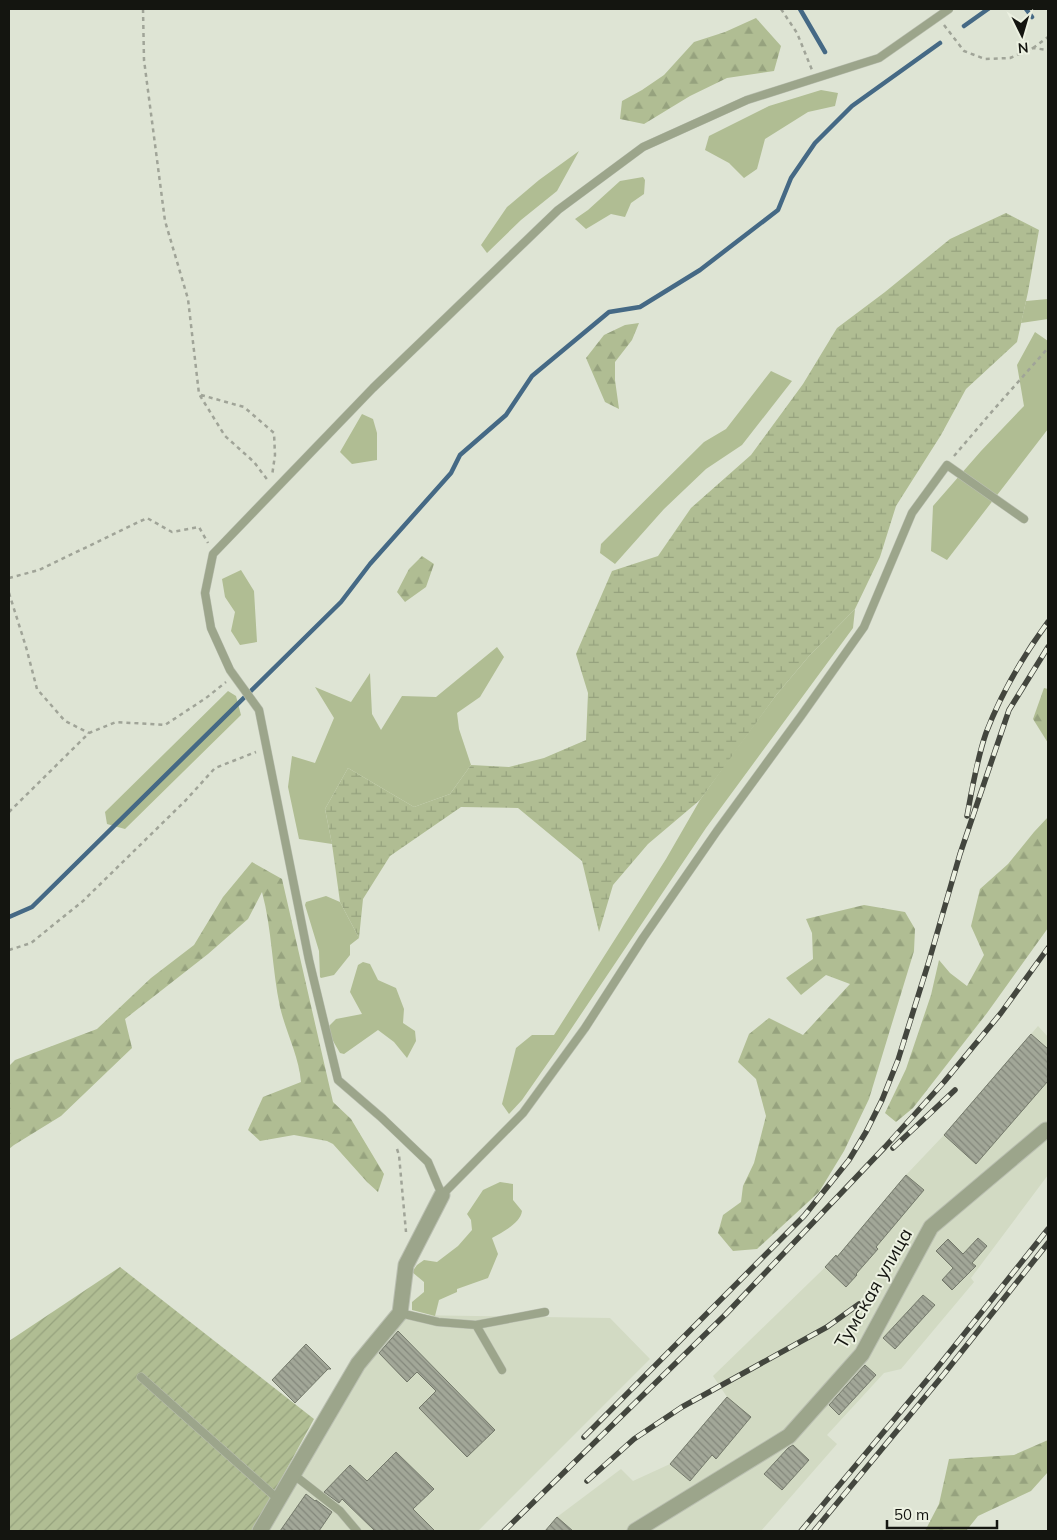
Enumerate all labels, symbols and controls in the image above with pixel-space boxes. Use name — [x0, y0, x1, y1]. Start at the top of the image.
north arrow — [997, 10, 1047, 60]
text: N — [1017, 39, 1029, 57]
street label: Тумская улица — [829, 1223, 917, 1353]
scale bar — [887, 1498, 997, 1530]
text: 50 m — [894, 1505, 929, 1524]

